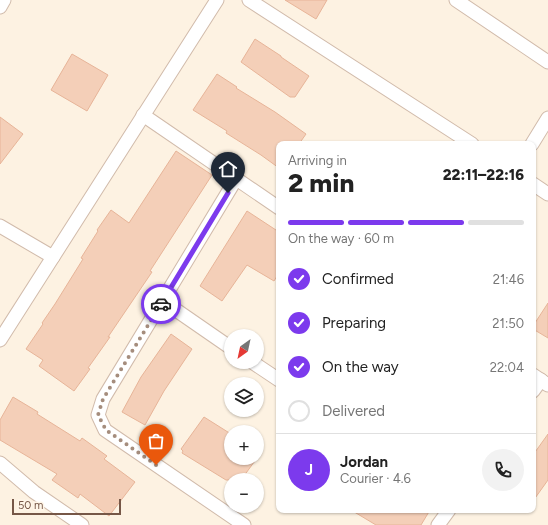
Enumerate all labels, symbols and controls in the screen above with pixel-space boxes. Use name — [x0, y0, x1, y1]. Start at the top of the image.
pin — [211, 152, 245, 193]
text: Arriving in — [288, 153, 347, 168]
icon: home — [217, 158, 239, 180]
text: 22:11–22:16 — [443, 166, 524, 184]
text: 2 min — [288, 167, 354, 199]
text: On the way · 60 m — [288, 231, 394, 246]
icon: check — [288, 268, 310, 290]
text: Confirmed — [322, 270, 394, 288]
text: 21:46 — [493, 272, 524, 287]
courier — [141, 284, 181, 324]
icon: car — [150, 293, 172, 315]
icon: check — [288, 312, 310, 334]
text: Preparing — [322, 314, 386, 332]
text: 21:50 — [492, 316, 524, 331]
north arrow — [224, 329, 264, 369]
map controls — [224, 329, 264, 513]
icon: check — [288, 356, 310, 378]
text: On the way — [322, 358, 399, 376]
text: 22:04 — [490, 360, 524, 375]
button: layers — [224, 377, 264, 417]
text: Delivered — [322, 402, 385, 420]
pin — [139, 424, 173, 465]
button: + — [224, 425, 264, 465]
icon: bag — [145, 430, 167, 452]
button: phone — [482, 449, 524, 491]
text: Jordan — [340, 453, 388, 471]
text: J — [305, 461, 313, 479]
text: Courier · 4.6 — [340, 471, 411, 486]
button: − — [224, 473, 264, 513]
scale bar — [12, 497, 121, 516]
text: 50 m — [18, 499, 43, 512]

